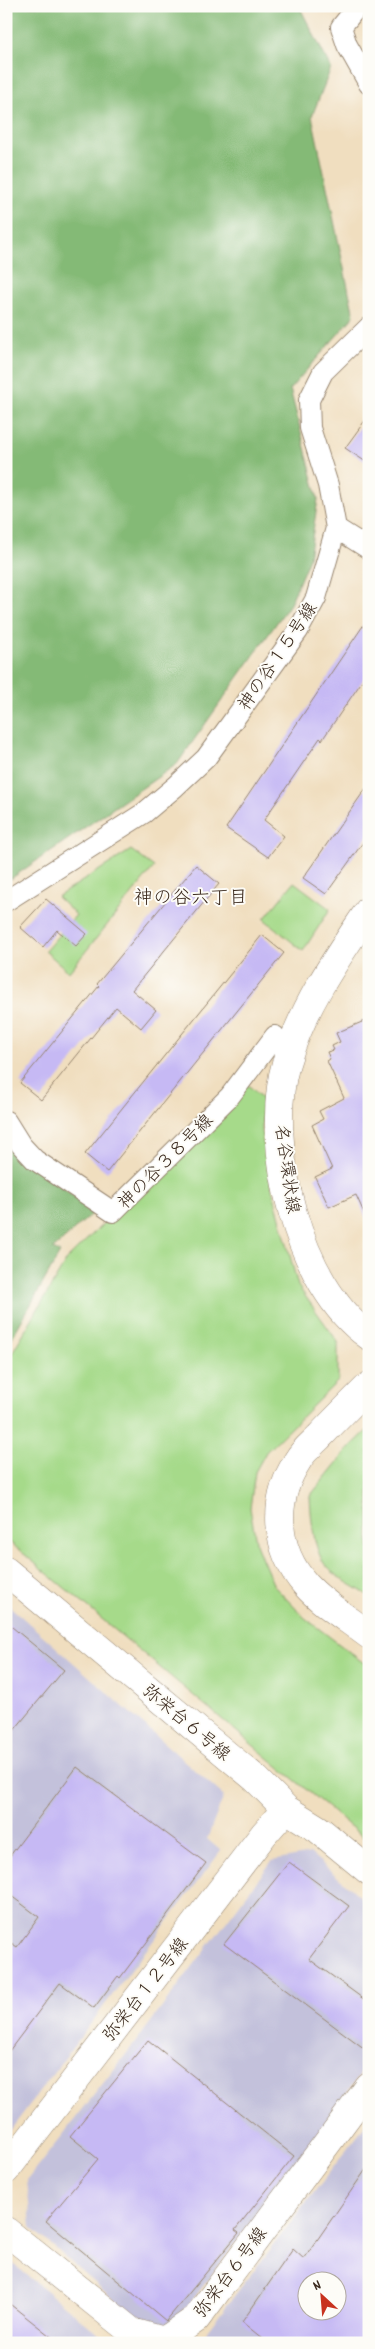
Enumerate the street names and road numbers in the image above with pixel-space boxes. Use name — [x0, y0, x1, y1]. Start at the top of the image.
street label: 神の谷１５号線 — [233, 598, 325, 717]
street label: 神の谷３８号線 — [113, 1109, 220, 1216]
street label: 名谷環状線 — [267, 1123, 304, 1216]
street label: 弥栄台６号線 — [136, 1680, 235, 1768]
street label: 弥栄台１２号線 — [98, 1933, 196, 2048]
street label: 弥栄台６号線 — [190, 2223, 274, 2324]

